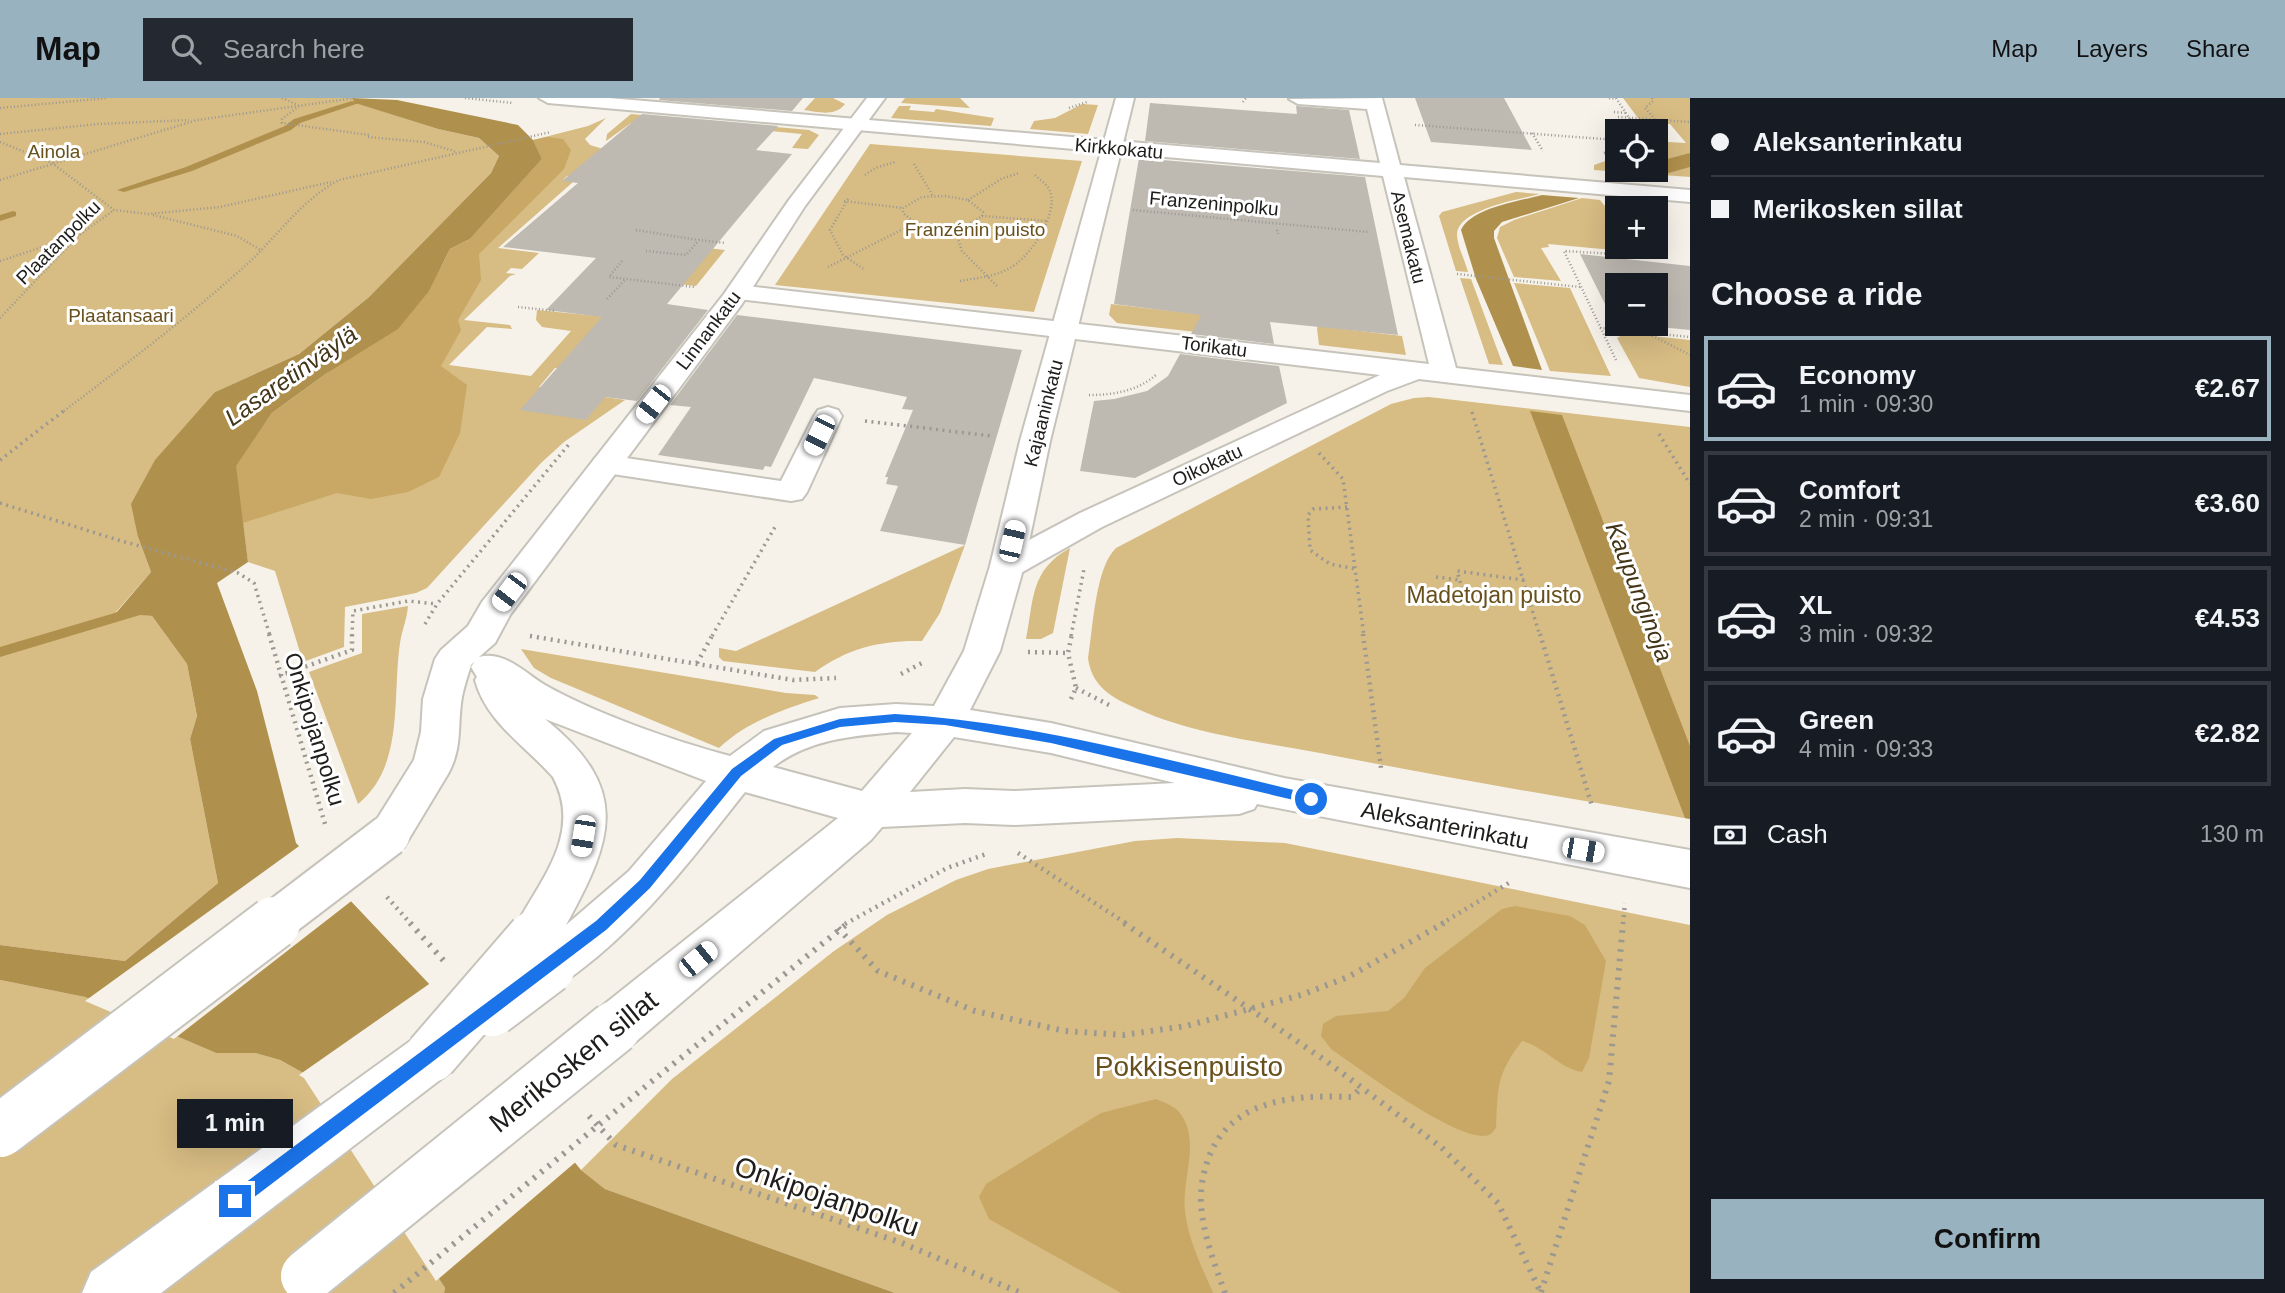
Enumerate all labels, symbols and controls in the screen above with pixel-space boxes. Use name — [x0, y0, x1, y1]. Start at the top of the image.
search box — [143, 18, 633, 81]
text: Map — [35, 30, 101, 67]
icon: search — [167, 30, 205, 68]
text: Search here — [223, 34, 365, 64]
text: Map — [1991, 35, 2038, 62]
text: Layers — [2076, 35, 2148, 62]
text: Share — [2186, 35, 2250, 62]
map controls — [1605, 119, 1668, 336]
button: locate — [1605, 119, 1668, 182]
text: Aleksanterinkatu — [1753, 127, 1963, 157]
street label: Kirkkokatu — [1074, 134, 1164, 163]
park label: Ainola — [28, 141, 81, 162]
street label: Franzeninpolku — [1148, 187, 1280, 220]
street label: Asemakatu — [1387, 188, 1430, 286]
text: Merikosken sillat — [1753, 194, 1963, 224]
street label: Plaatanpolku — [12, 196, 105, 289]
button: + — [1605, 196, 1668, 259]
park label: Franzénin puisto — [905, 219, 1045, 240]
button: − — [1605, 273, 1668, 336]
text: Choose a ride — [1711, 276, 1923, 312]
street label: Linnankatu — [672, 287, 745, 374]
park label: Plaatansaari — [68, 305, 174, 326]
water label: Lasaretinväylä — [220, 320, 362, 431]
street label: Torikatu — [1180, 332, 1248, 361]
street label: Kajaaninkatu — [1020, 357, 1067, 469]
icon: car — [1715, 357, 1778, 420]
text: Economy — [1799, 360, 1916, 390]
text: €2.67 — [2195, 373, 2260, 403]
car — [632, 381, 675, 427]
text: 1 min · 09:30 — [1799, 391, 1933, 417]
car — [801, 412, 838, 458]
street label: Oikokatu — [1169, 440, 1246, 491]
icon: car — [1715, 472, 1778, 535]
text: Comfort — [1799, 475, 1900, 505]
text: €3.60 — [2195, 488, 2260, 518]
text: 2 min · 09:31 — [1799, 506, 1933, 532]
car — [998, 518, 1027, 564]
water label: Kaupunginoja — [1601, 518, 1678, 665]
car — [488, 569, 531, 615]
park label: Madetojan puisto — [1406, 582, 1582, 608]
icon: car — [1715, 587, 1778, 650]
text: XL — [1799, 590, 1832, 620]
text: €4.53 — [2195, 603, 2260, 633]
text: 3 min · 09:32 — [1799, 621, 1933, 647]
street label: Onkipojanpolku — [279, 649, 351, 809]
icon: car — [1715, 702, 1778, 765]
text: Green — [1799, 705, 1874, 735]
text: €2.82 — [2195, 718, 2260, 748]
text: 4 min · 09:33 — [1799, 736, 1933, 762]
route start — [1295, 783, 1327, 815]
street label: Aleksanterinkatu — [1359, 796, 1531, 854]
car — [570, 814, 597, 858]
icon: cash — [1711, 816, 1749, 854]
text: Cash — [1767, 819, 1828, 849]
text: 130 m — [2200, 821, 2264, 847]
car — [1561, 836, 1606, 864]
car — [676, 938, 721, 980]
street label: Merikosken sillat — [483, 984, 664, 1139]
park label: Pokkisenpuisto — [1095, 1051, 1283, 1082]
callout: 1 min — [177, 1100, 293, 1148]
text: 1 min — [205, 1110, 265, 1136]
street label: Onkipojanpolku — [731, 1150, 923, 1243]
route end — [219, 1185, 251, 1217]
button: Confirm — [1711, 1199, 2264, 1279]

